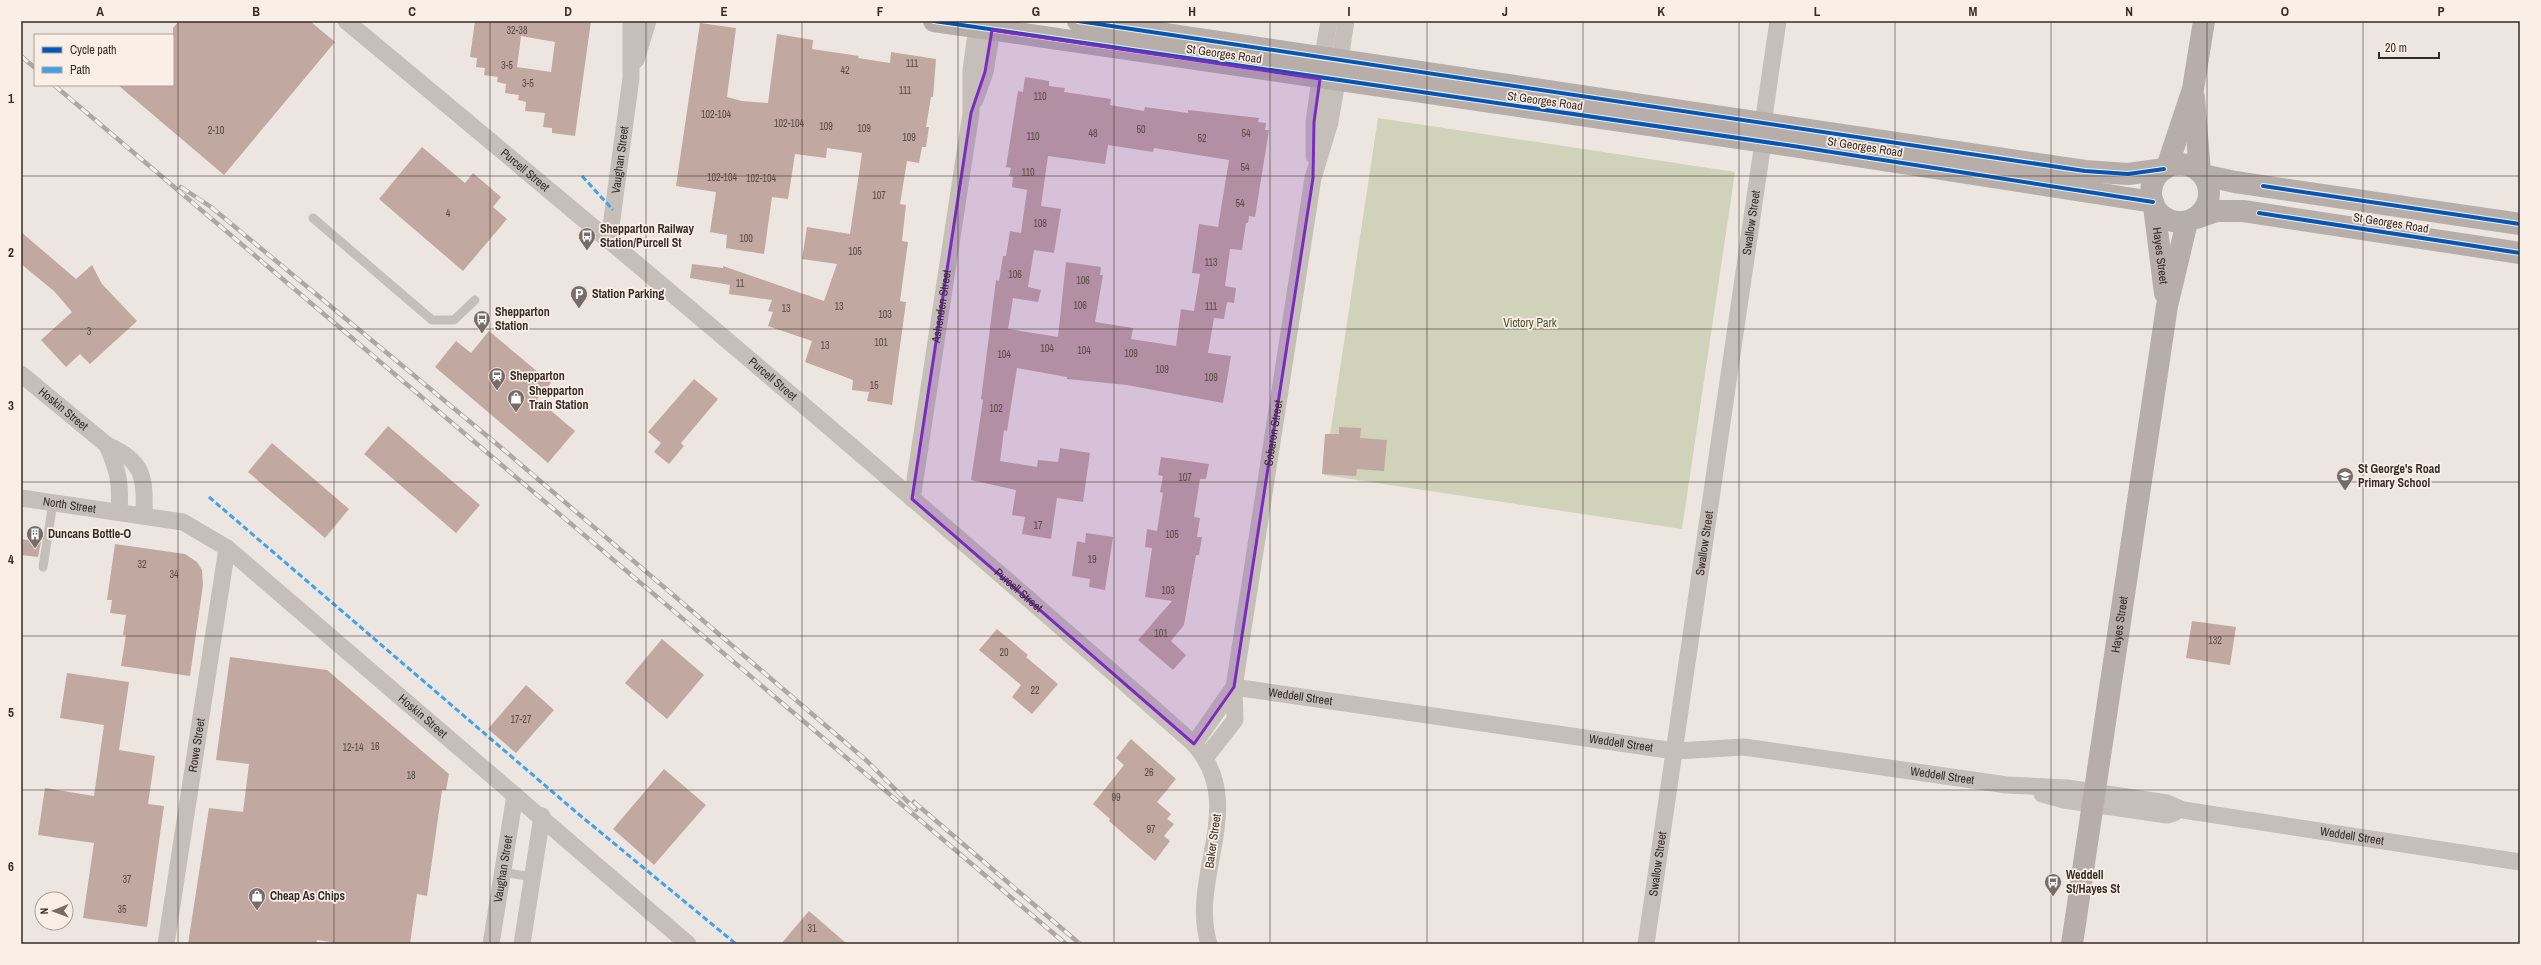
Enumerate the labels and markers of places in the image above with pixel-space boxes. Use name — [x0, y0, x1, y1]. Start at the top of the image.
place label: Shepparton Railway Station/Purcell St — [600, 221, 695, 251]
bus stop icon: Shepparton Railway Station/Purcell St — [577, 226, 597, 251]
parking icon: Station Parking — [569, 284, 589, 309]
place label: Station Parking — [592, 286, 664, 302]
place label: Shepparton Station — [495, 304, 550, 334]
bus stop icon: Shepparton Station — [472, 309, 492, 334]
station icon: Shepparton — [487, 366, 507, 391]
place label: Shepparton — [510, 368, 565, 384]
place label: Shepparton Train Station — [529, 383, 589, 413]
shop icon: Shepparton Train Station — [506, 388, 526, 413]
place label: St George's Road Primary School — [2358, 461, 2440, 491]
school or university icon: St George's Road Primary School — [2335, 466, 2355, 491]
building icon: Duncans Bottle-O — [25, 524, 45, 549]
place label: Duncans Bottle-O — [48, 526, 131, 542]
place label: Weddell St/Hayes St — [2066, 867, 2121, 897]
bus stop icon: Weddell St/Hayes St — [2043, 872, 2063, 897]
shop icon: Cheap As Chips — [247, 886, 267, 911]
place label: Cheap As Chips — [270, 888, 346, 904]

